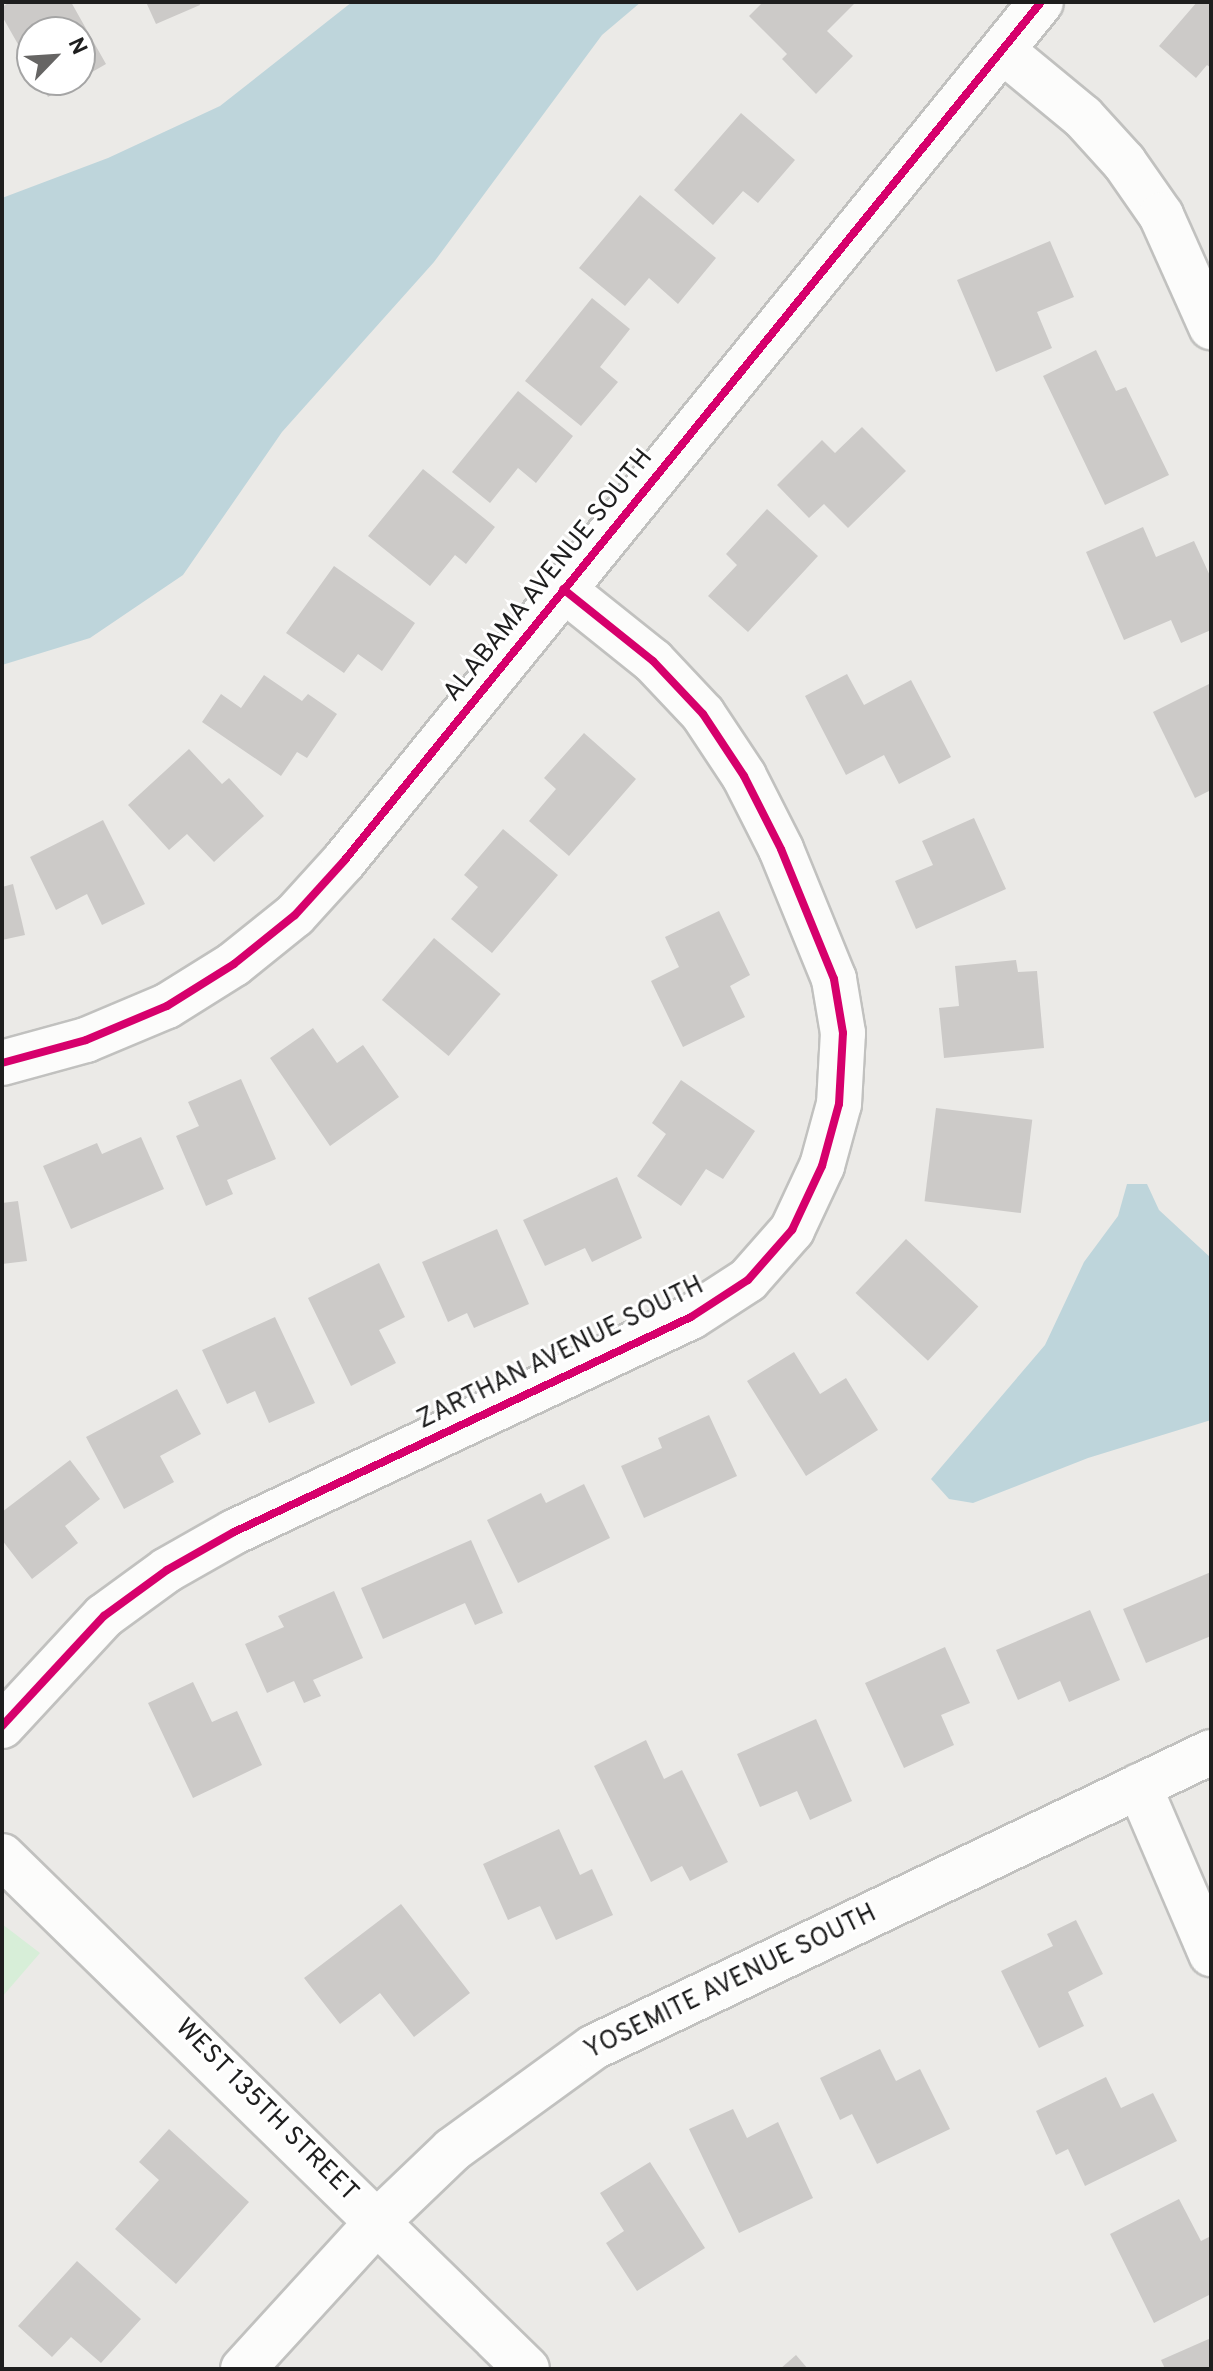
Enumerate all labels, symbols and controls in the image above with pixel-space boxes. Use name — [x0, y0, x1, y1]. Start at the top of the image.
north arrow — [16, 16, 96, 96]
text: N — [61, 34, 92, 59]
street label: ALABAMA AVENUE SOUTH — [437, 443, 661, 709]
street label: ZARTHAN AVENUE SOUTH — [412, 1271, 710, 1437]
street label: YOSEMITE AVENUE SOUTH — [580, 1898, 882, 2068]
street label: WEST 135TH STREET — [168, 2013, 364, 2209]

